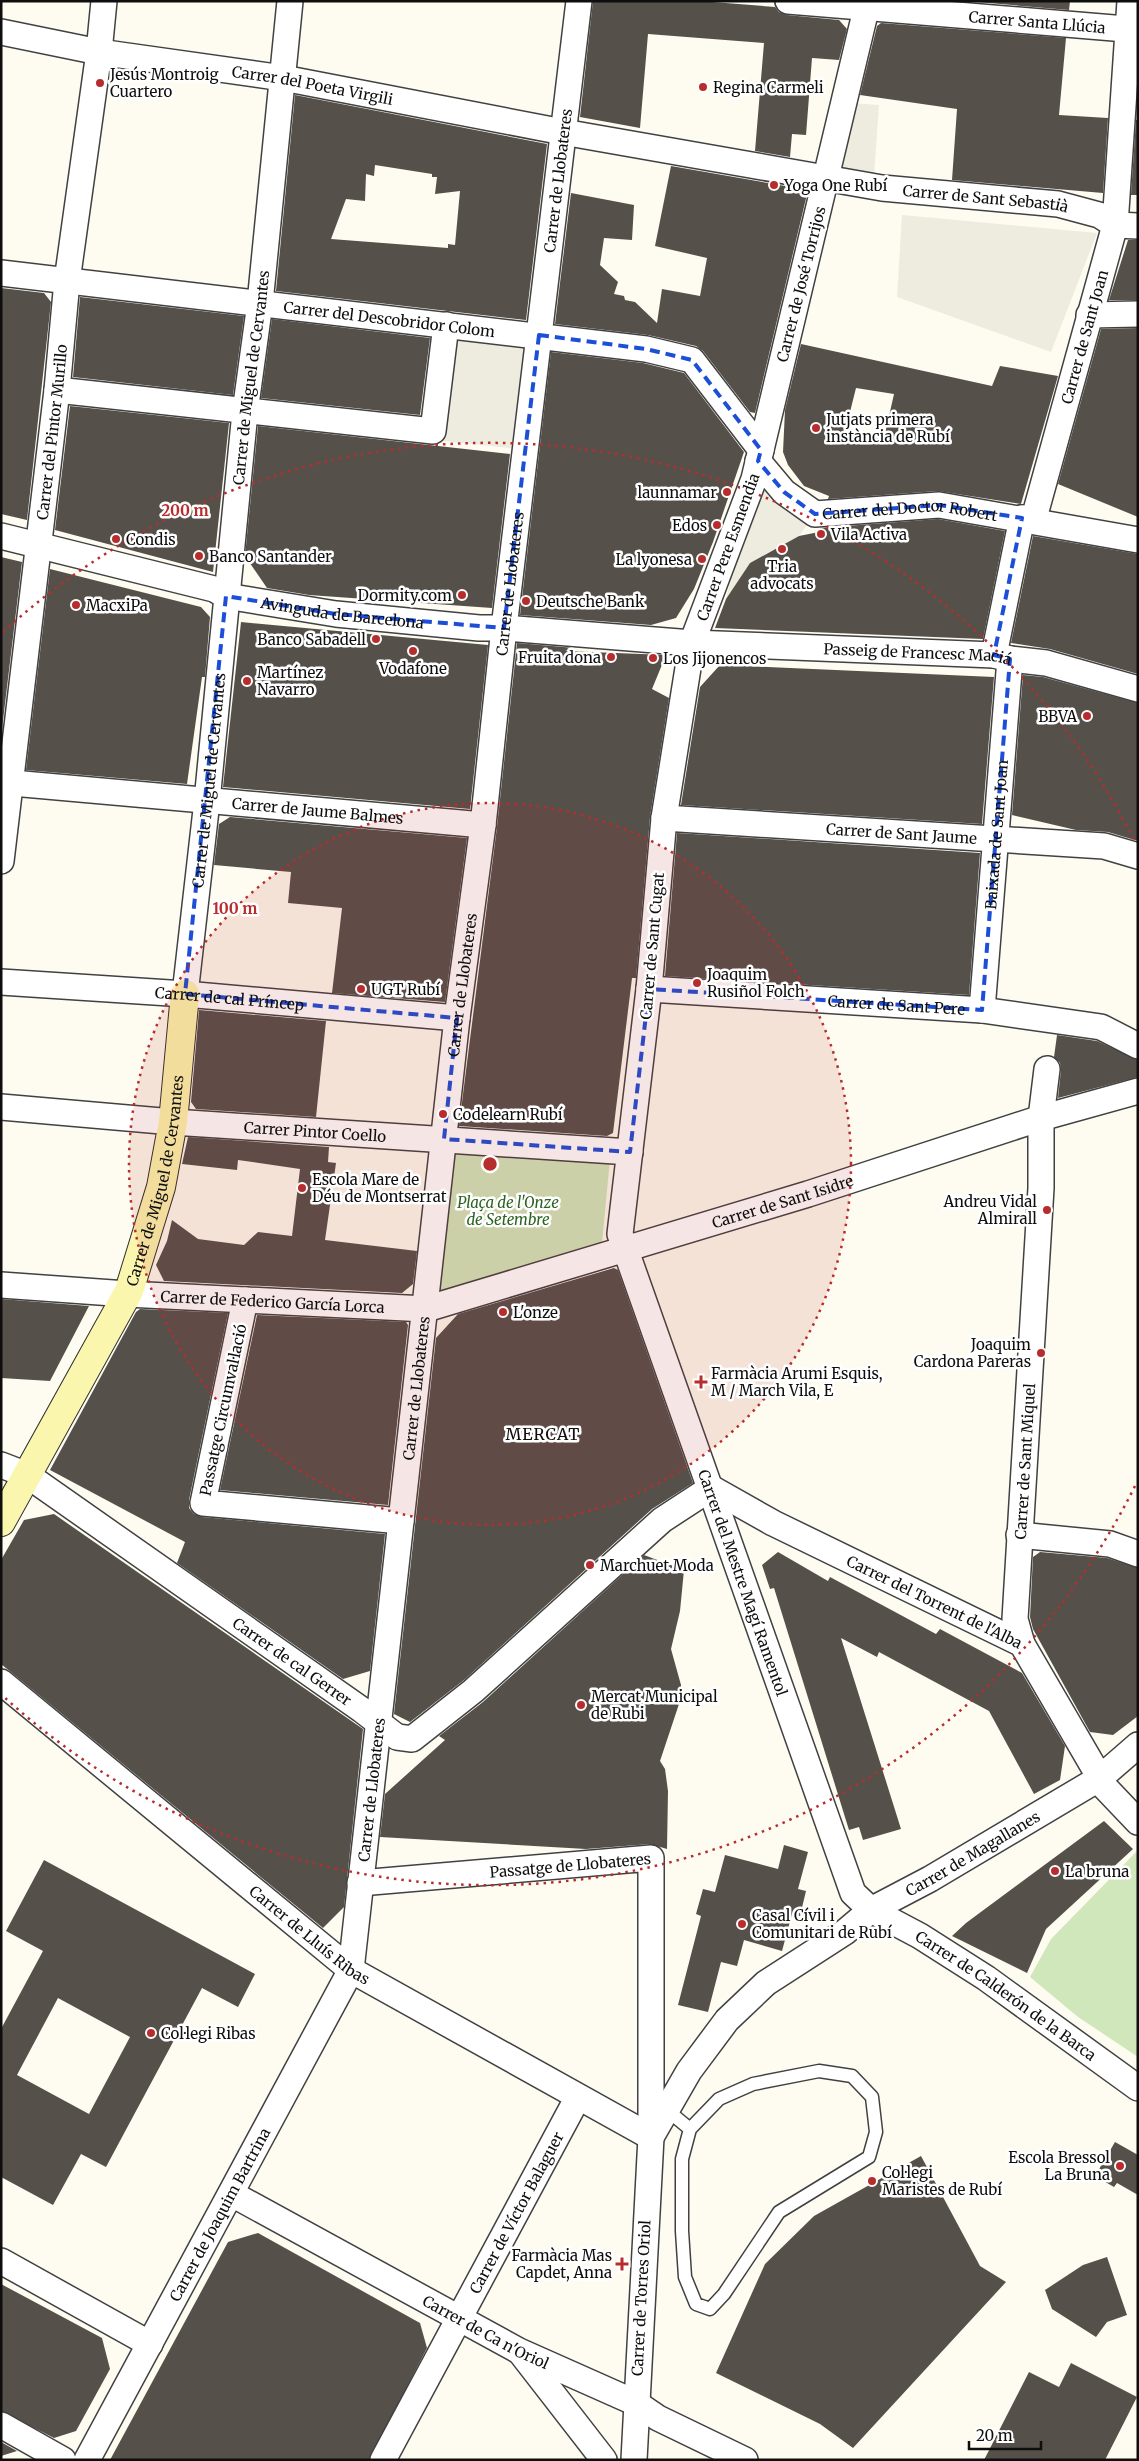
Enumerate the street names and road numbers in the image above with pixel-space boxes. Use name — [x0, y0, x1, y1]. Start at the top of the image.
street label: Carrer Santa Llúcia — [968, 7, 1106, 37]
street label: Carrer del Poeta Virgili — [231, 61, 395, 109]
street label: Carrer de Llobateres — [539, 108, 576, 254]
street label: Carrer de Sant Sebastià — [902, 180, 1071, 216]
street label: Carrer de José Torrijos — [772, 204, 830, 364]
street label: Carrer de Sant Joan — [1057, 268, 1112, 406]
street label: Carrer de Miguel de Cervantes — [228, 269, 273, 486]
street label: Carrer del Descobridor Colom — [282, 297, 496, 341]
street label: Carrer del Pintor Murillo — [32, 343, 71, 521]
street label: Carrer Pere Esmendia — [692, 471, 764, 623]
street label: Carrer del Doctor Robert — [822, 495, 999, 525]
street label: Carrer de Llobateres — [492, 511, 527, 657]
street label: Avinguda de Barcelona — [259, 592, 425, 632]
street label: Passeig de Francesc Maciá — [823, 639, 1014, 669]
street label: Carrer de Miguel de Cervantes — [188, 672, 229, 889]
street label: Baixada de Sant Joan — [981, 759, 1011, 910]
street label: Carrer de Jaume Balmes — [231, 793, 404, 827]
street label: Carrer de Sant Jaume — [825, 819, 978, 847]
street label: Carrer de Sant Cugat — [636, 871, 668, 1020]
street label: Carrer de Llobateres — [443, 912, 481, 1058]
street label: Carrer de cal Príncep — [154, 983, 305, 1014]
street label: Carrer de Sant Pere — [827, 991, 966, 1018]
street label: Carrer de Miguel de Cervantes — [122, 1074, 187, 1288]
street label: Carrer Pintor Coello — [243, 1117, 387, 1145]
street label: Carrer de Sant Isidre — [709, 1170, 856, 1232]
street label: Carrer de Federico García Lorca — [160, 1286, 385, 1316]
street label: Carrer de Llobateres — [398, 1315, 433, 1461]
street label: Passatge Circumval·lació — [195, 1322, 251, 1498]
street label: Carrer de Sant Miquel — [1010, 1382, 1039, 1540]
street label: Carrer del Mestre Magí Ramentol — [694, 1467, 792, 1699]
street label: Carrer del Torrent de l'Alba — [844, 1551, 1026, 1652]
street label: Carrer de cal Gerrer — [229, 1613, 356, 1709]
street label: Carrer de Llobateres — [354, 1717, 389, 1863]
street label: Carrer de Magallanes — [902, 1806, 1043, 1900]
street label: Passatge de Llobateres — [489, 1849, 652, 1881]
street label: Carrer de Lluís Ribas — [246, 1881, 373, 1988]
street label: Carrer de Calderón de la Barca — [912, 1926, 1100, 2064]
street label: Carrer de Joaquim Bartrina — [165, 2124, 274, 2305]
street label: Carrer de Víctor Balaguer — [465, 2128, 567, 2297]
street label: Carrer de Torres Oriol — [627, 2219, 655, 2376]
street label: Carrer de Ca n'Oriol — [420, 2291, 552, 2373]

